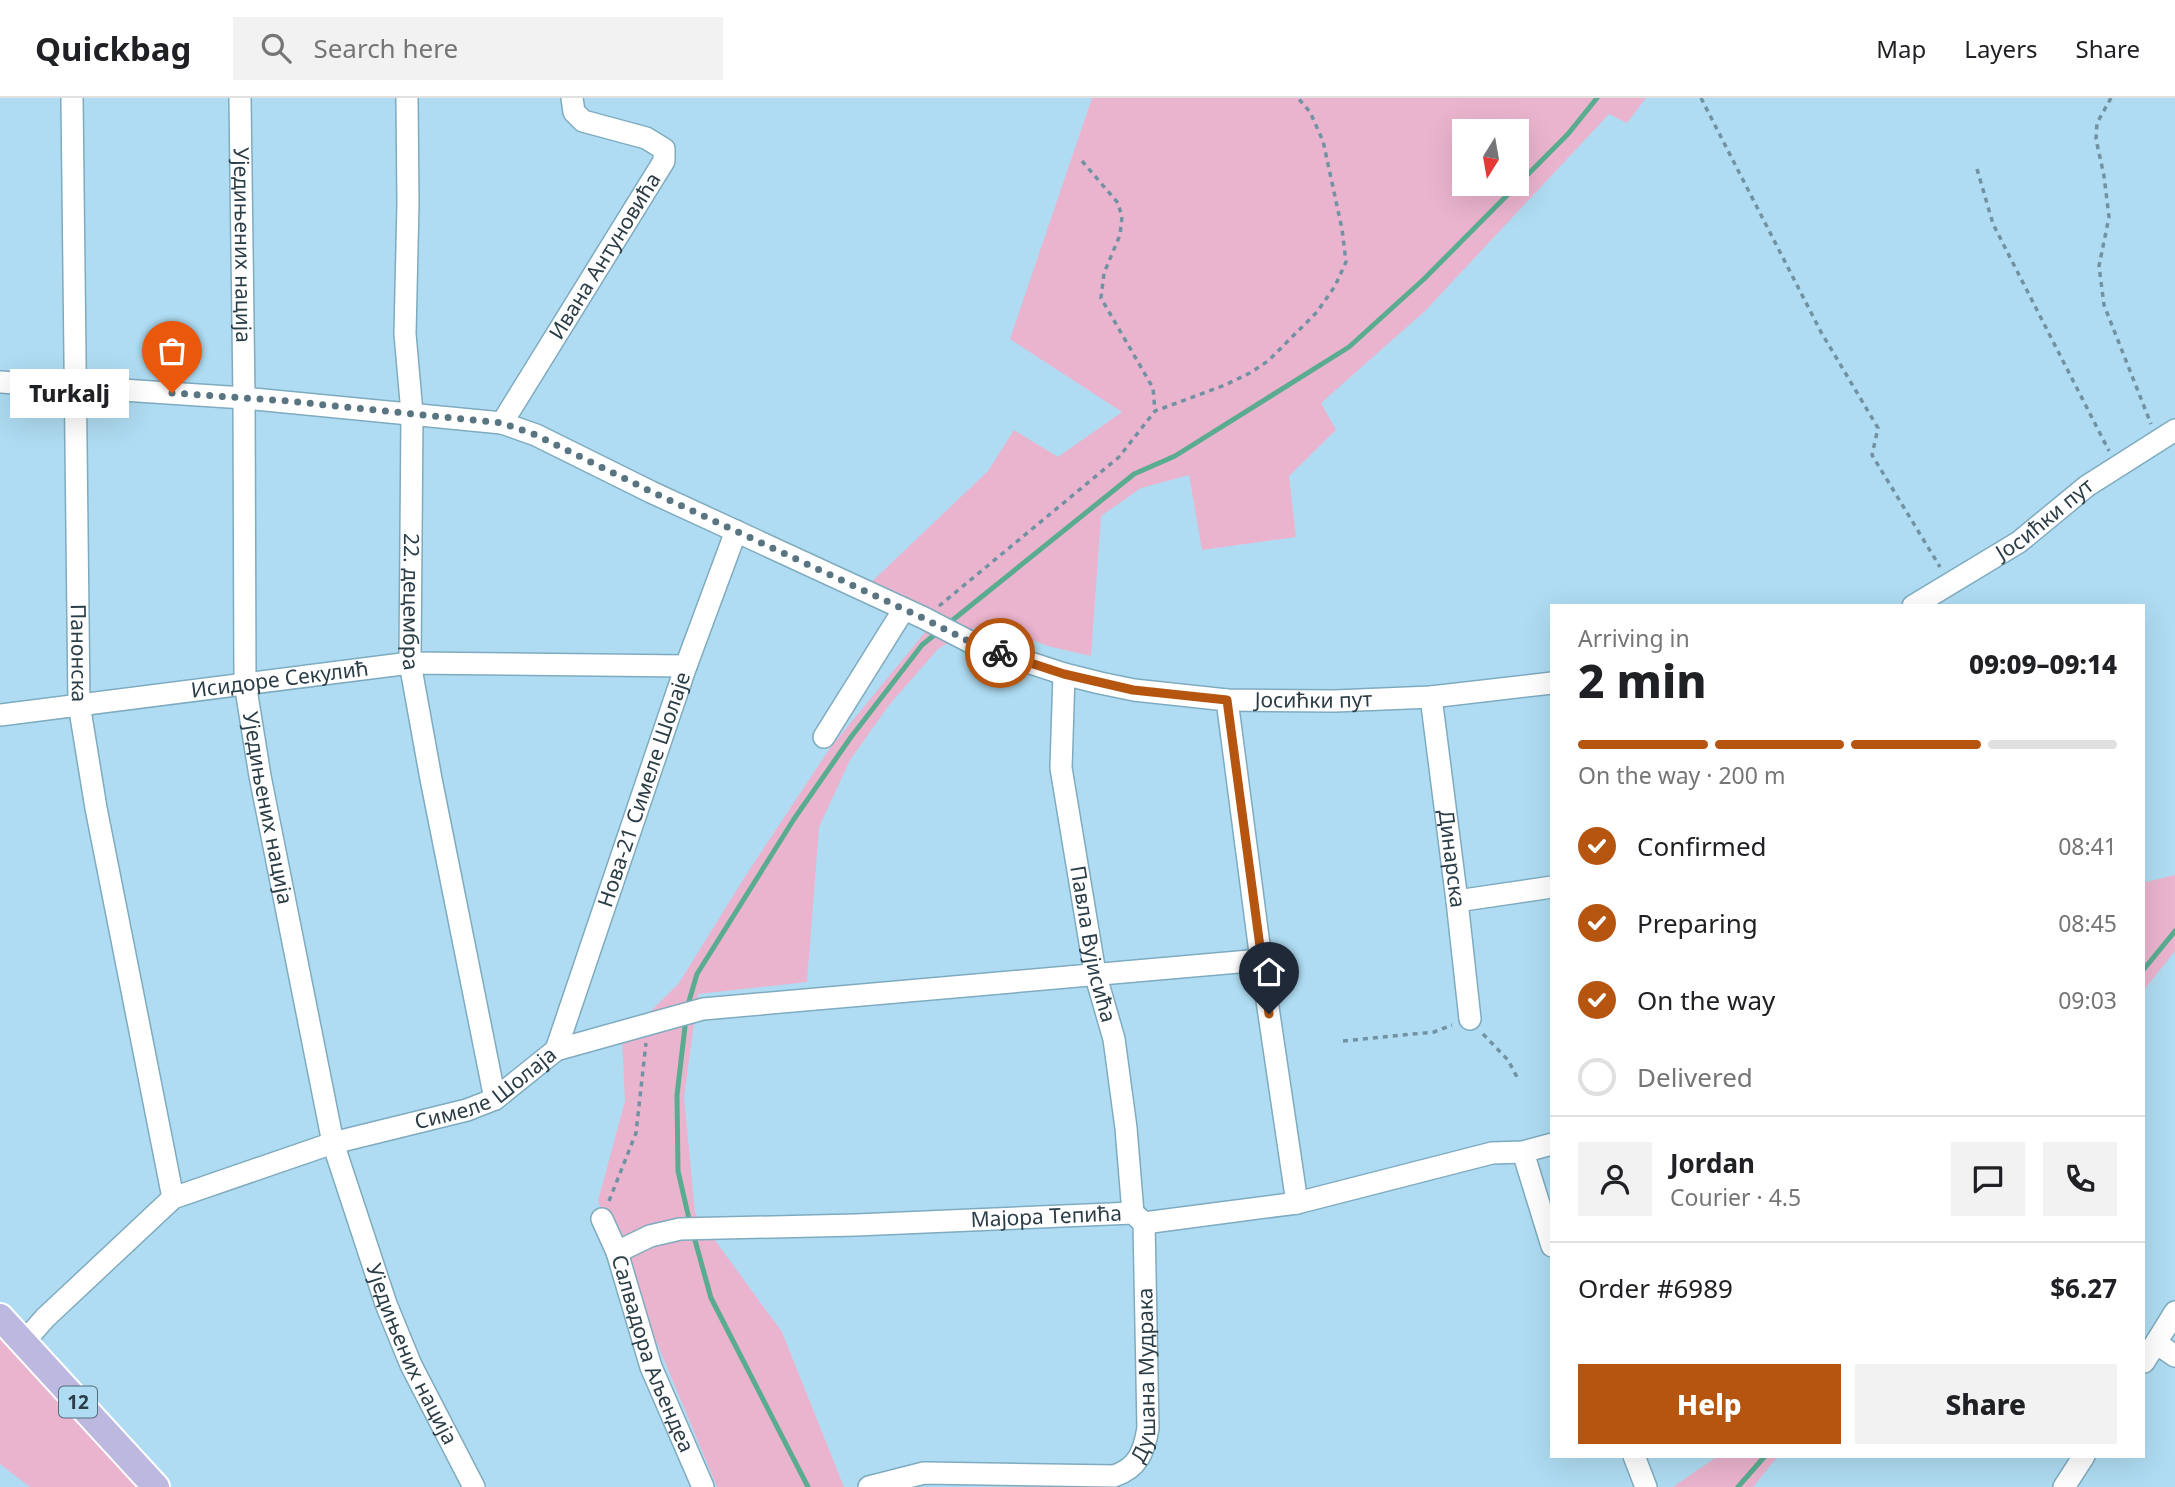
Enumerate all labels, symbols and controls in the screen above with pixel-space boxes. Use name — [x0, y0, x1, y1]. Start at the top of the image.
search box — [233, 17, 723, 80]
text: Quickbag — [35, 26, 191, 71]
icon: search — [257, 29, 295, 67]
text: Search here — [313, 30, 458, 66]
text: Map — [1876, 32, 1926, 65]
text: Layers — [1964, 32, 2038, 65]
text: Share — [2076, 32, 2140, 65]
north arrow — [1452, 119, 1530, 196]
map controls — [1452, 119, 1529, 196]
street label: Уједињених нација — [228, 147, 258, 343]
street label: Ивана Антуновића — [542, 167, 666, 344]
pin — [142, 321, 202, 393]
icon: bag — [153, 332, 191, 370]
callout: Turkalj — [11, 368, 130, 418]
text: Turkalj — [29, 377, 110, 409]
street label: Јосићки пут — [1989, 471, 2099, 567]
street label: 22. децембра — [396, 533, 426, 672]
street label: Панонска — [65, 604, 94, 702]
courier — [965, 618, 1035, 688]
text: Arriving in — [1578, 622, 1690, 654]
icon: bike — [981, 634, 1019, 672]
text: 09:09–09:14 — [1969, 646, 2117, 682]
text: 2 min — [1578, 649, 1707, 711]
street label: Исидоре Секулић — [189, 653, 370, 704]
street label: Нова-21 Симеле Шолаје — [590, 668, 696, 911]
street label: Јосићки пут — [1253, 684, 1373, 714]
street label: Уједињених нација — [237, 709, 300, 907]
text: On the way · 200 m — [1578, 759, 1785, 791]
street label: Динарска — [1432, 808, 1473, 909]
icon: check — [1578, 827, 1616, 865]
text: Confirmed — [1637, 828, 1767, 864]
text: 08:41 — [2058, 830, 2117, 862]
street label: Павла Вујисића — [1064, 864, 1123, 1025]
icon: check — [1578, 904, 1616, 942]
text: Preparing — [1637, 905, 1758, 941]
text: 08:45 — [2058, 907, 2117, 939]
pin — [1239, 942, 1299, 1014]
icon: home — [1250, 953, 1288, 991]
icon: check — [1578, 981, 1616, 1019]
text: On the way — [1637, 982, 1775, 1018]
text: 09:03 — [2058, 984, 2117, 1016]
street label: Симеле Шолаја — [412, 1040, 562, 1135]
text: Delivered — [1637, 1059, 1753, 1095]
button: person — [1578, 1142, 1652, 1216]
button: chat — [1951, 1142, 2025, 1216]
button: phone — [2043, 1142, 2117, 1216]
text: Jordan — [1670, 1145, 1755, 1181]
text: Courier · 4.5 — [1670, 1181, 1801, 1213]
street label: Мајора Тепића — [970, 1198, 1122, 1233]
street label: Салвадора Аљендеа — [606, 1251, 701, 1456]
street label: Уједињених нација — [361, 1260, 465, 1449]
text: Order #6989 — [1578, 1270, 1733, 1306]
text: $6.27 — [2050, 1270, 2117, 1306]
street label: Душана Мудрака — [1124, 1287, 1161, 1467]
button: Help — [1578, 1364, 1841, 1444]
button: Share — [1855, 1364, 2117, 1444]
road number: 12 — [59, 1386, 97, 1418]

